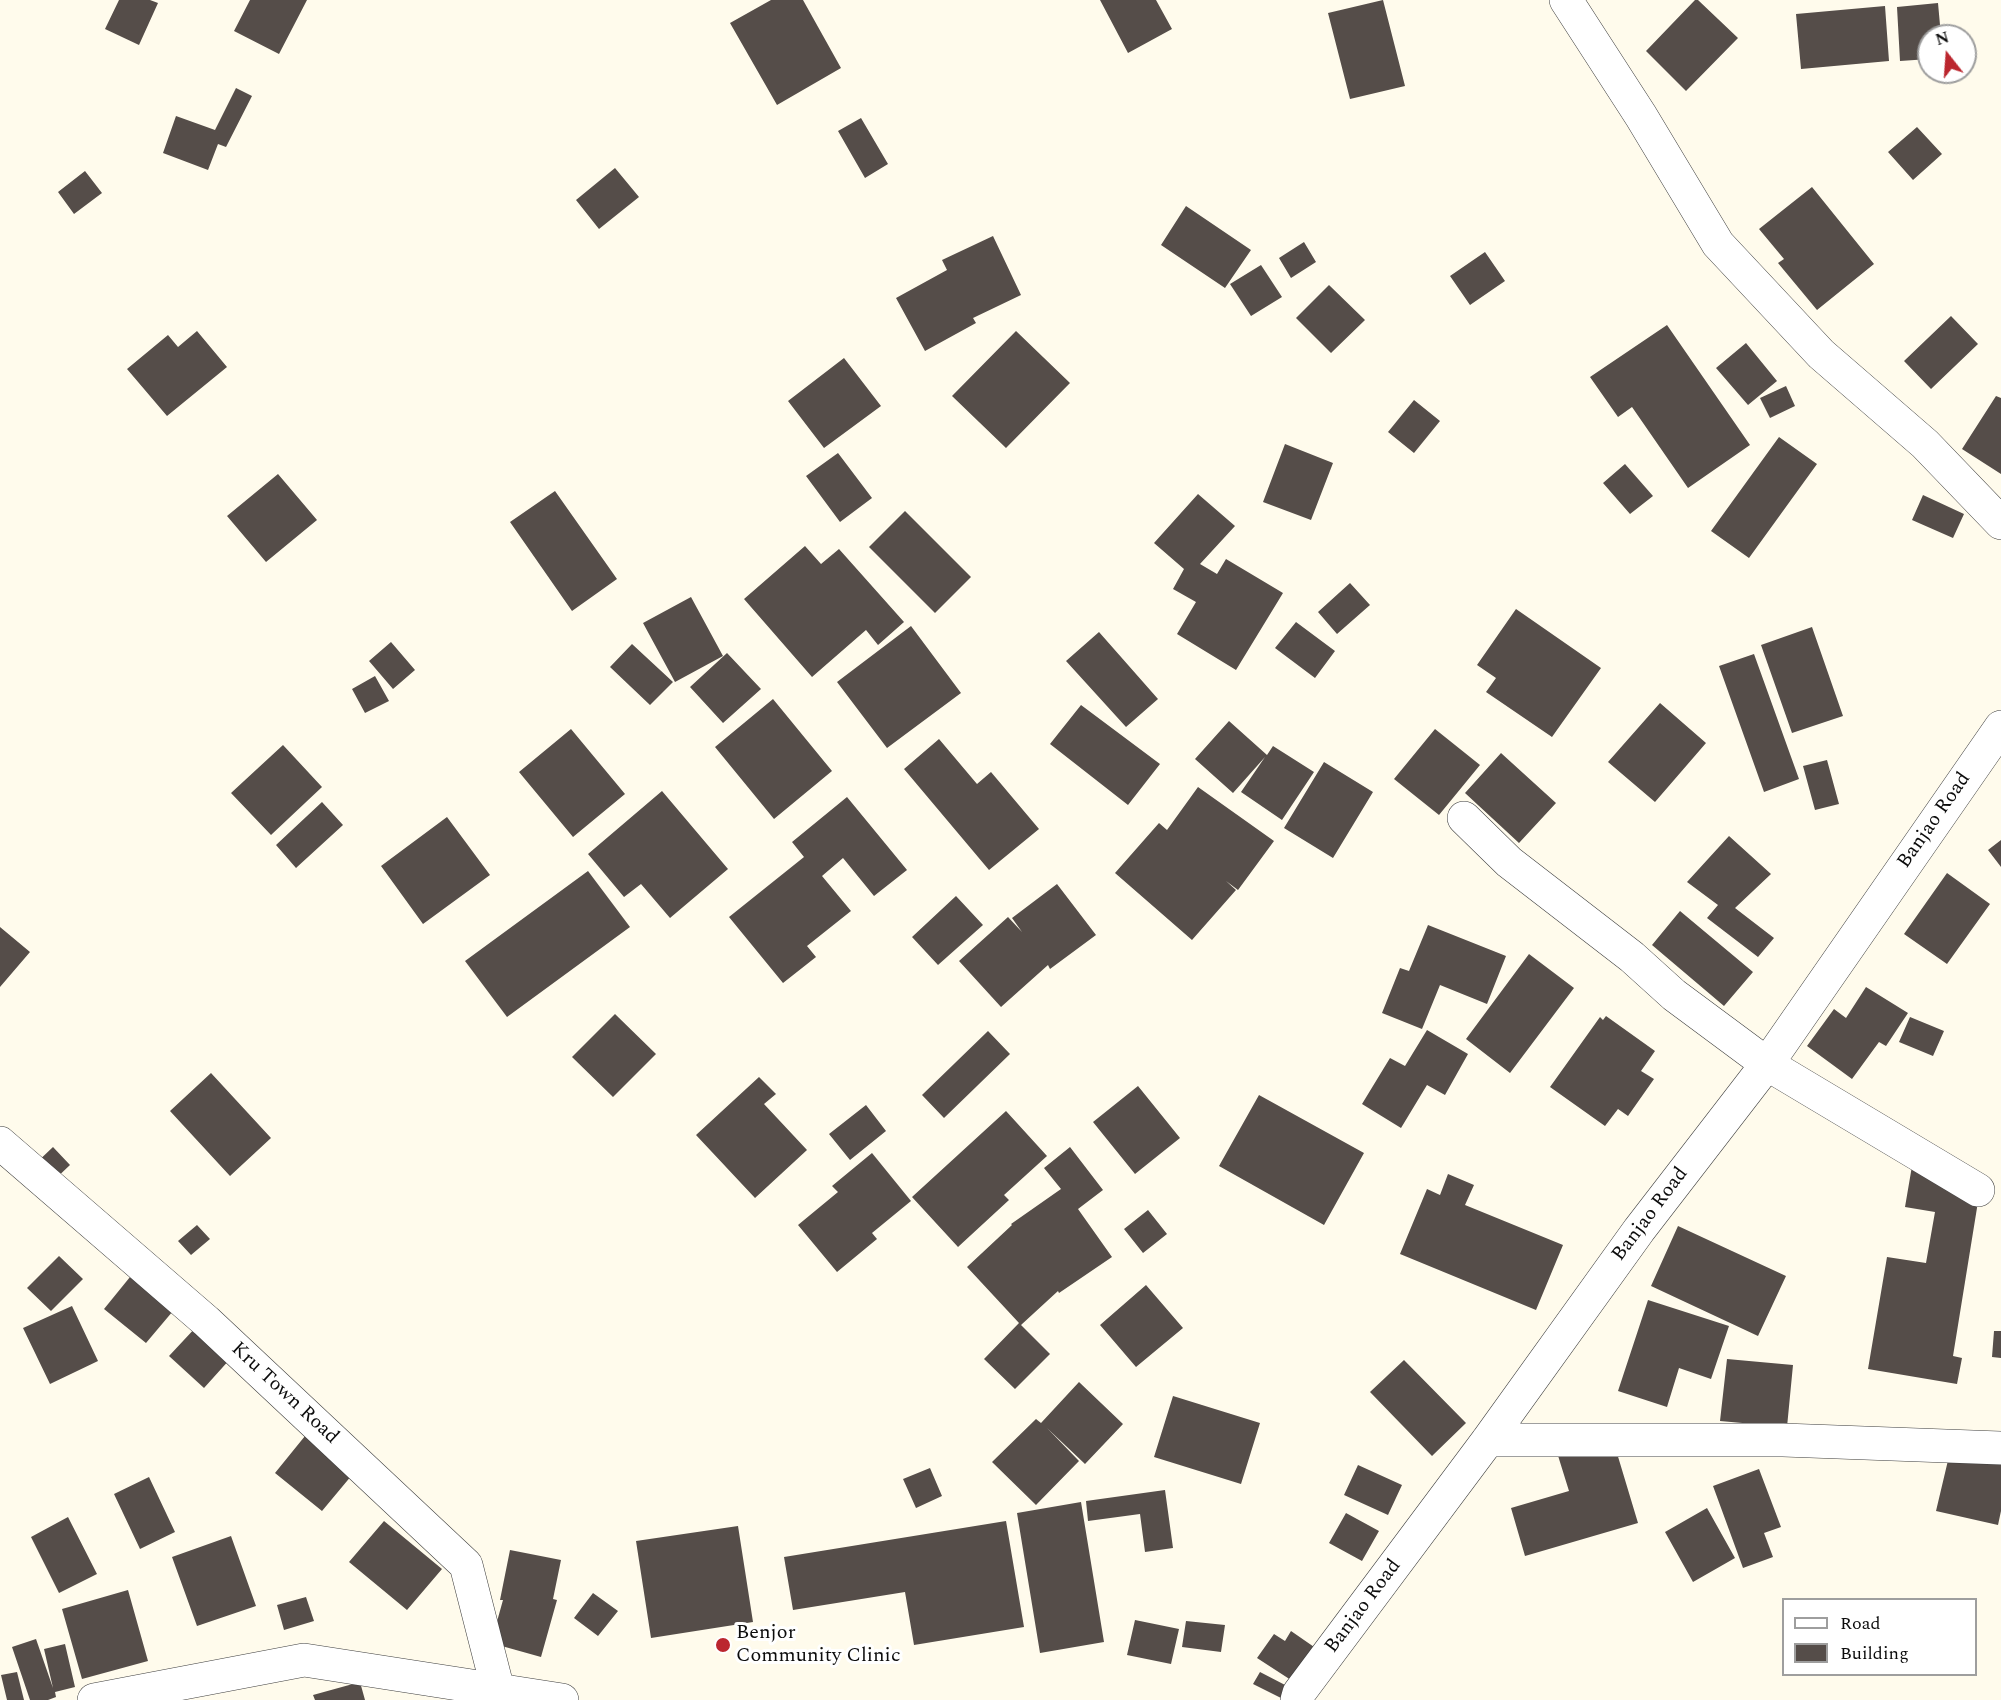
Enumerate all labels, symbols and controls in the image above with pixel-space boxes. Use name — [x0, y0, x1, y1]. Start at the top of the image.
north arrow — [1917, 24, 1977, 84]
text: N — [1933, 25, 1952, 52]
street label: Banjao Road — [1893, 768, 1977, 874]
street label: Banjao Road — [1608, 1163, 1694, 1267]
street label: Kru Town Road — [225, 1338, 343, 1450]
street label: Banjao Road — [1321, 1555, 1407, 1659]
legend — [1782, 1598, 1977, 1676]
text: Road — [1840, 1610, 1881, 1637]
place label: Benjor Community Clinic — [736, 1622, 900, 1669]
marker: Benjor Community Clinic — [714, 1636, 732, 1654]
text: Building — [1840, 1640, 1909, 1667]

